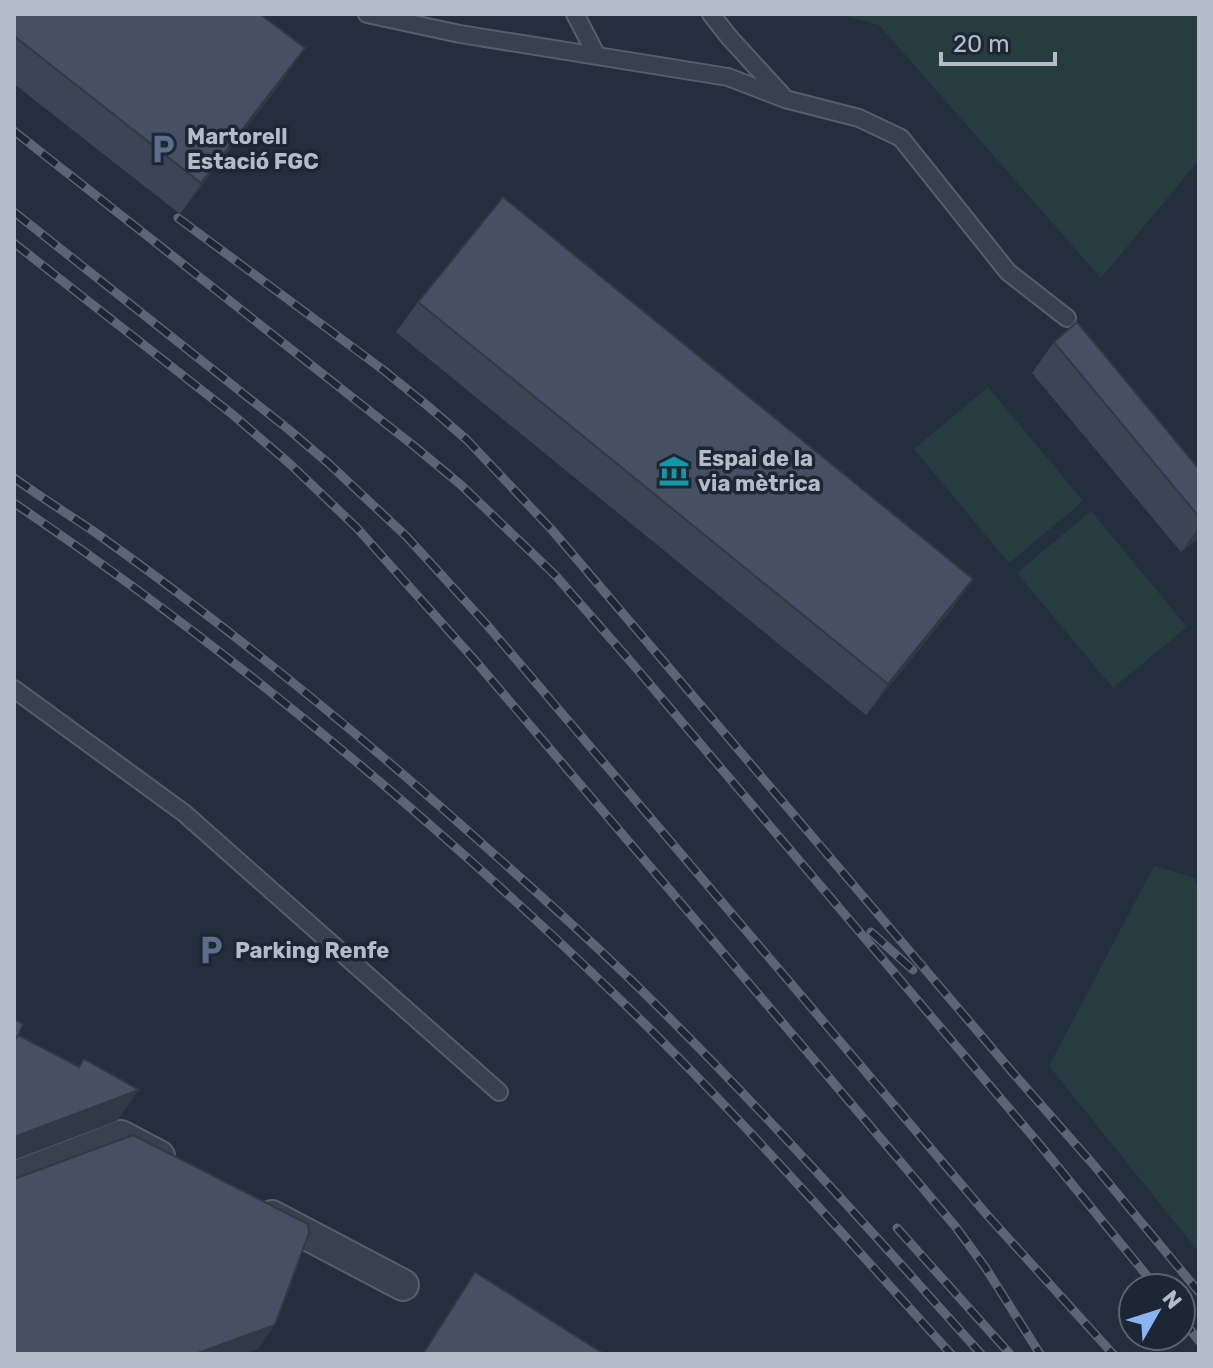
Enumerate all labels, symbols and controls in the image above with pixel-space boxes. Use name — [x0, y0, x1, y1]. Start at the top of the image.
scale bar — [941, 16, 1055, 66]
text: 20 m — [953, 30, 1010, 58]
place label: Martorell Estació FGC — [187, 123, 319, 175]
parking icon: Martorell Estació FGC — [146, 132, 180, 166]
place label: Espai de la via mètrica — [698, 445, 821, 497]
museum icon: Espai de la via mètrica — [657, 454, 691, 488]
parking icon: Parking Renfe — [194, 933, 228, 967]
place label: Parking Renfe — [235, 937, 389, 964]
north arrow — [1117, 1272, 1197, 1352]
text: N — [1157, 1285, 1188, 1314]

